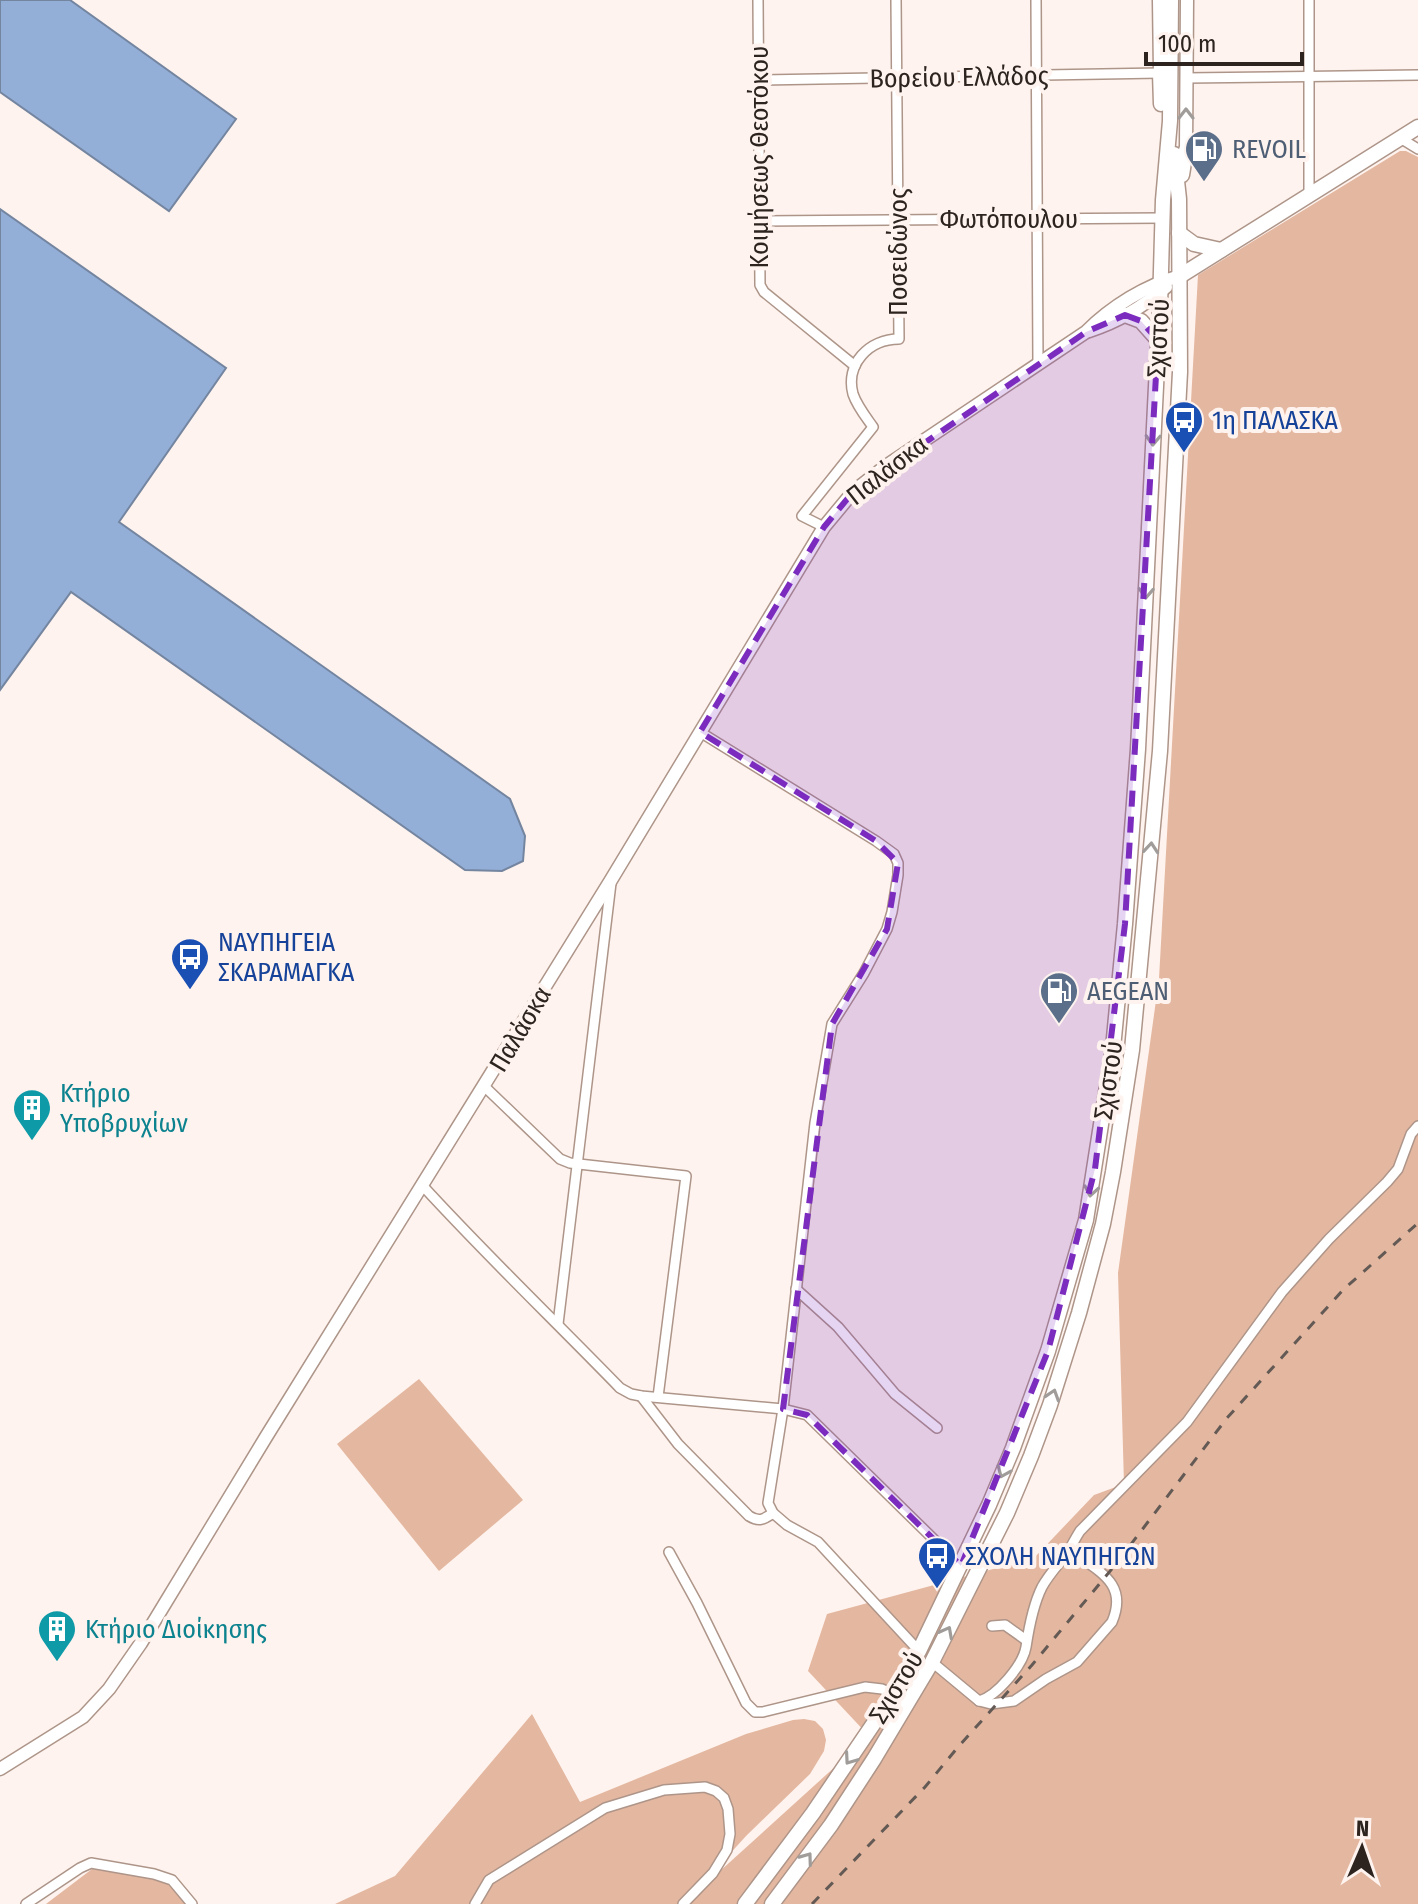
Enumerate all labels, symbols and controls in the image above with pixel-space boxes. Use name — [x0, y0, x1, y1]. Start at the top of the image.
scale bar — [1146, 16, 1302, 66]
text: 100 m — [1158, 30, 1216, 58]
street label: Κοιμήσεως Θεοτόκου — [744, 46, 775, 268]
street label: Βορείου Ελλάδος — [869, 60, 1049, 95]
one-way arrow — [1177, 107, 1195, 120]
fuel station icon: REVOIL — [1183, 128, 1225, 183]
place label: REVOIL — [1232, 134, 1307, 165]
street label: Ποσειδώνος — [883, 188, 914, 316]
street label: Φωτόπουλου — [940, 204, 1078, 235]
street label: Σχιστού — [1141, 298, 1176, 378]
bus stop icon: 1η ΠΑΛΑΣΚΑ — [1163, 399, 1205, 454]
place label: 1η ΠΑΛΑΣΚΑ — [1212, 405, 1338, 436]
street label: Παλάσκα — [841, 429, 934, 512]
one-way arrow — [1145, 434, 1162, 447]
one-way arrow — [1137, 587, 1154, 600]
one-way arrow — [1143, 841, 1160, 854]
place label: ΝΑΥΠΗΓΕΙΑ ΣΚΑΡΑΜΑΓΚΑ — [218, 927, 355, 988]
bus stop icon: ΝΑΥΠΗΓΕΙΑ ΣΚΑΡΑΜΑΓΚΑ — [169, 936, 211, 991]
fuel station icon: AEGEAN — [1038, 970, 1080, 1025]
place label: AEGEAN — [1087, 976, 1169, 1007]
street label: Παλάσκα — [483, 981, 558, 1078]
street label: Σχιστού — [1088, 1039, 1129, 1121]
place label: Κτήριο Υποβρυχίων — [60, 1078, 189, 1139]
building icon: Κτήριο Υποβρυχίων — [11, 1087, 53, 1142]
one-way arrow — [1083, 1184, 1100, 1198]
one-way arrow — [1044, 1389, 1060, 1403]
one-way arrow — [996, 1464, 1013, 1478]
bus stop icon: ΣΧΟΛΗ ΝΑΥΠΗΓΩΝ — [916, 1535, 958, 1590]
place label: ΣΧΟΛΗ ΝΑΥΠΗΓΩΝ — [965, 1541, 1156, 1572]
building icon: Κτήριο Διοίκησης — [36, 1608, 78, 1663]
place label: Κτήριο Διοίκησης — [85, 1614, 267, 1645]
one-way arrow — [938, 1626, 953, 1641]
street label: Σχιστού — [863, 1645, 930, 1729]
one-way arrow — [845, 1751, 860, 1765]
north arrow — [1322, 1808, 1402, 1888]
text: N — [1356, 1815, 1370, 1842]
one-way arrow — [797, 1852, 812, 1867]

